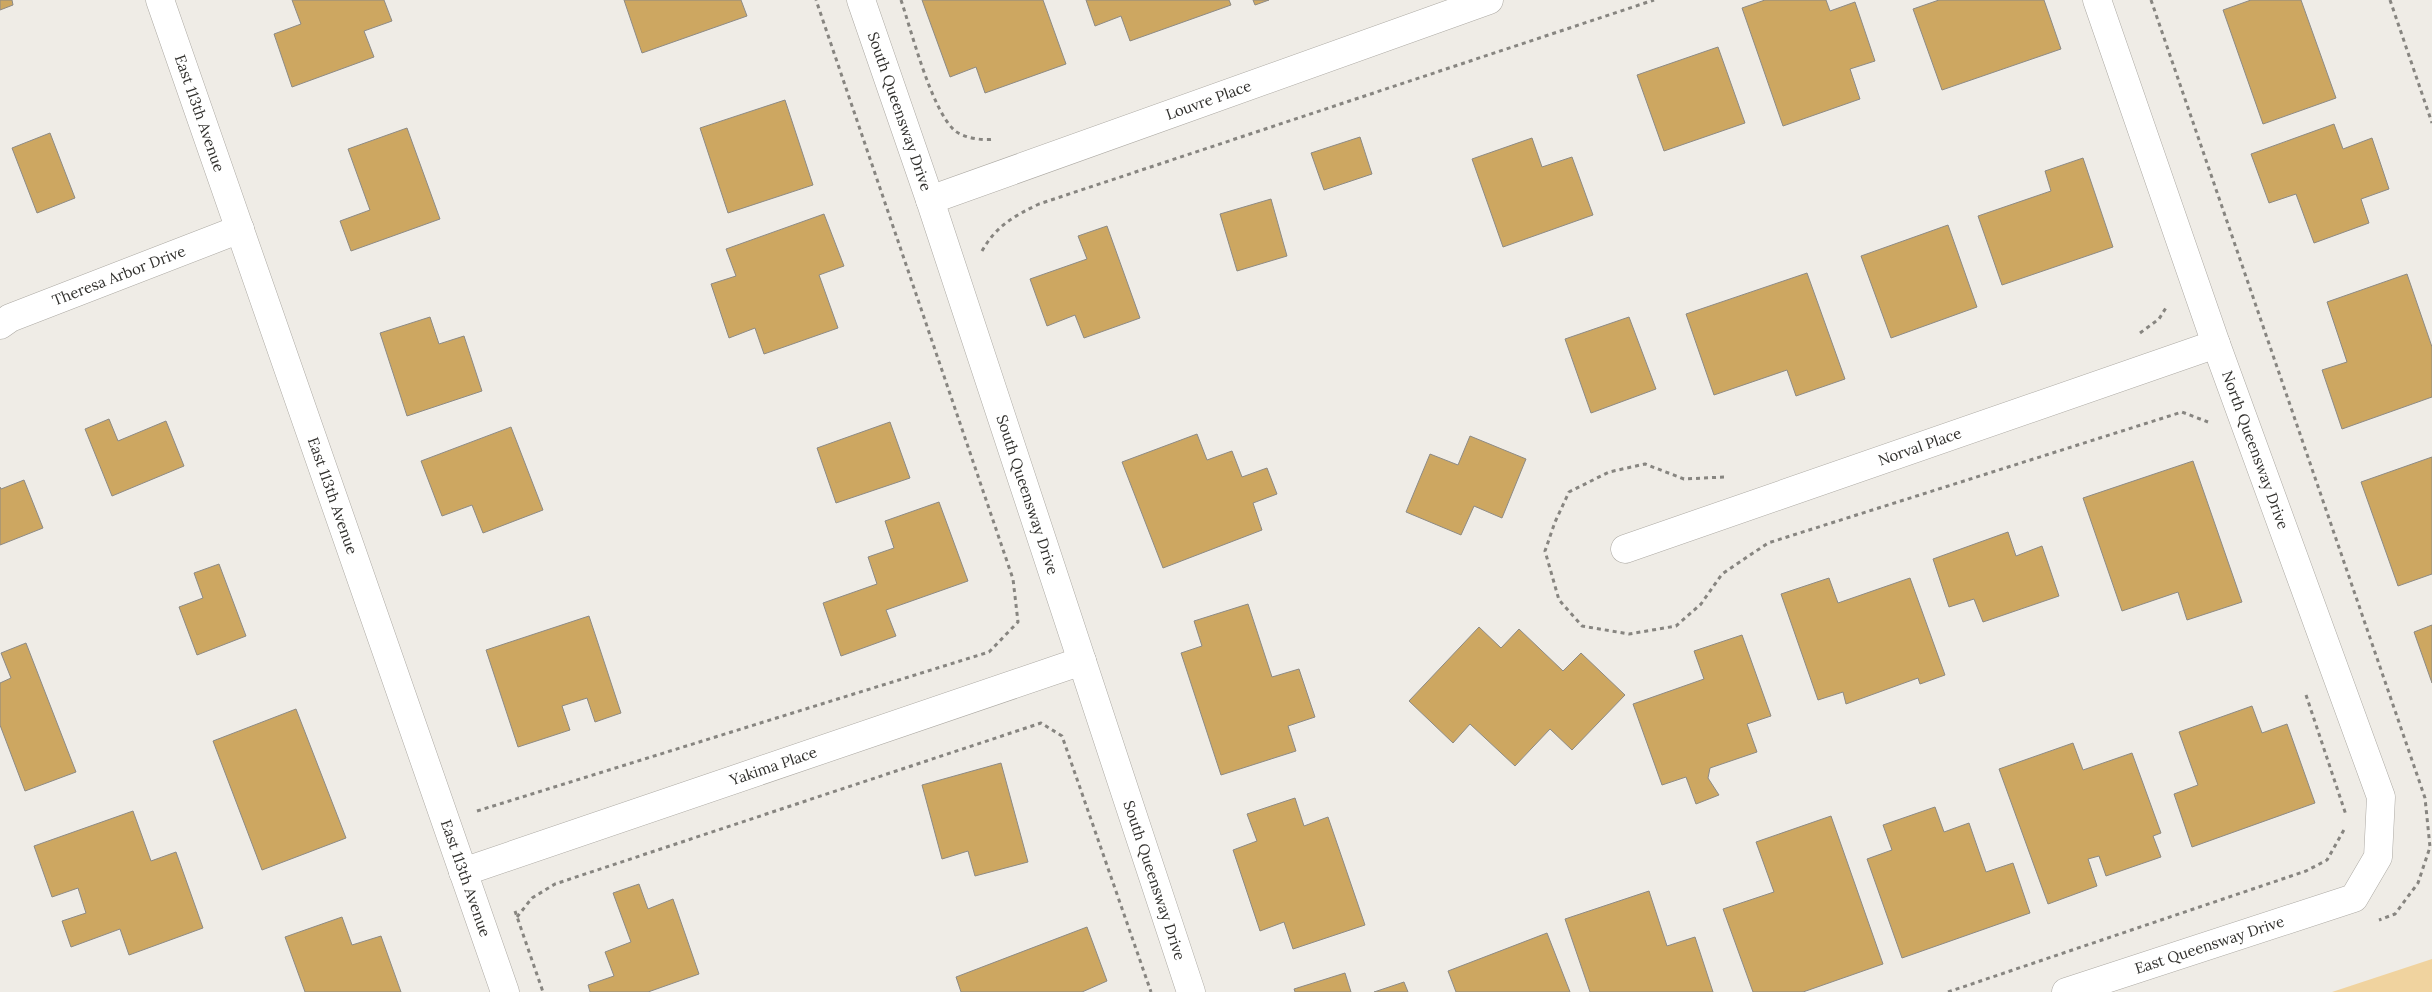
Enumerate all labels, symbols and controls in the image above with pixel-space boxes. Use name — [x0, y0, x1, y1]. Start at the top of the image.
street label: South Queensway Drive — [864, 29, 936, 193]
street label: East 113th Avenue — [171, 52, 229, 174]
street label: Louvre Place — [1163, 76, 1254, 124]
street label: Theresa Arbor Drive — [49, 241, 188, 310]
street label: North Queensway Drive — [2218, 368, 2293, 532]
street label: South Queensway Drive — [992, 412, 1063, 577]
street label: Norval Place — [1875, 423, 1964, 469]
street label: East 113th Avenue — [304, 435, 362, 557]
street label: Yakima Place — [726, 742, 819, 790]
street label: South Queensway Drive — [1120, 798, 1190, 963]
street label: East 113th Avenue — [437, 817, 495, 939]
street label: East Queensway Drive — [2132, 911, 2286, 978]

